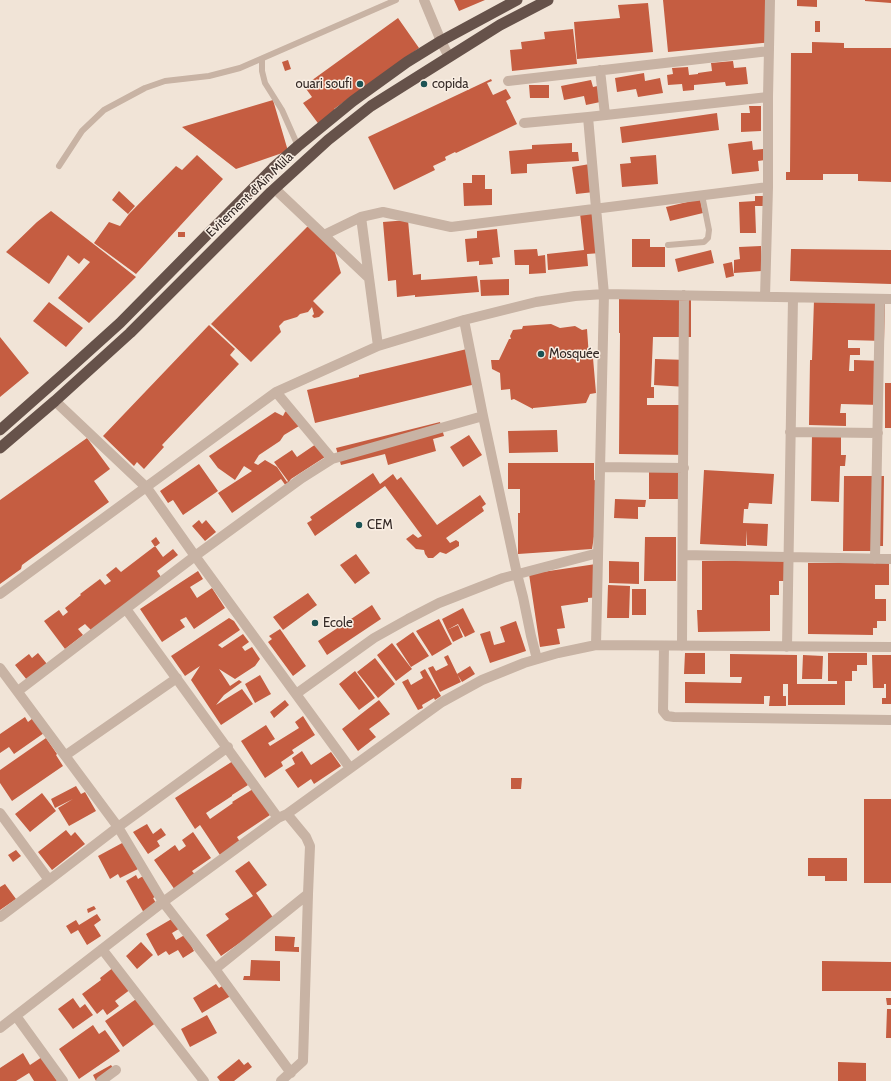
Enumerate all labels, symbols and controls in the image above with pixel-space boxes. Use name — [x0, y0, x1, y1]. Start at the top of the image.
place label: ouari soufi — [296, 76, 352, 92]
place label: copida — [432, 76, 468, 92]
marker: ouari soufi — [355, 79, 365, 89]
marker: copida — [419, 79, 429, 89]
street label: Evitement d'Ain Mlila — [203, 149, 297, 241]
place label: Mosquée — [549, 346, 599, 362]
marker: Mosquée — [536, 349, 546, 359]
place label: CEM — [367, 517, 393, 533]
marker: CEM — [354, 520, 364, 530]
place label: Ecole — [323, 615, 353, 631]
marker: Ecole — [310, 618, 320, 628]

